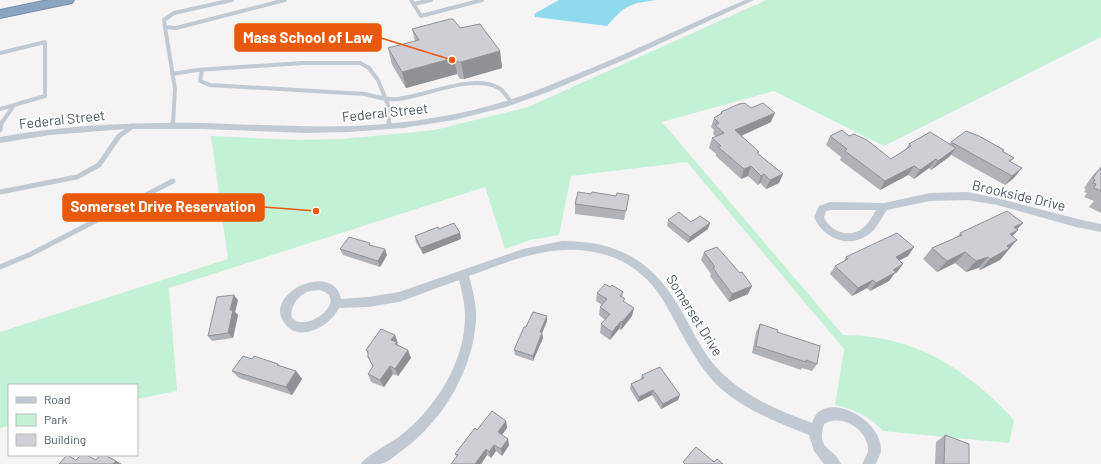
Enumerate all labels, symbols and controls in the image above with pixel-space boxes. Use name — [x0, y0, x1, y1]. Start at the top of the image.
callout: Mass School of Law — [235, 24, 381, 51]
text: Mass School of Law — [243, 28, 373, 46]
street label: Federal Street — [341, 99, 429, 125]
street label: Federal Street — [18, 106, 106, 132]
street label: Brookside Drive — [971, 176, 1067, 214]
callout: Somerset Drive Reservation — [63, 194, 264, 221]
text: Somerset Drive Reservation — [70, 197, 256, 215]
street label: Somerset Drive — [663, 271, 727, 359]
legend — [8, 384, 138, 456]
text: Road — [44, 392, 71, 406]
text: Park — [44, 412, 68, 426]
text: Building — [44, 432, 86, 446]

